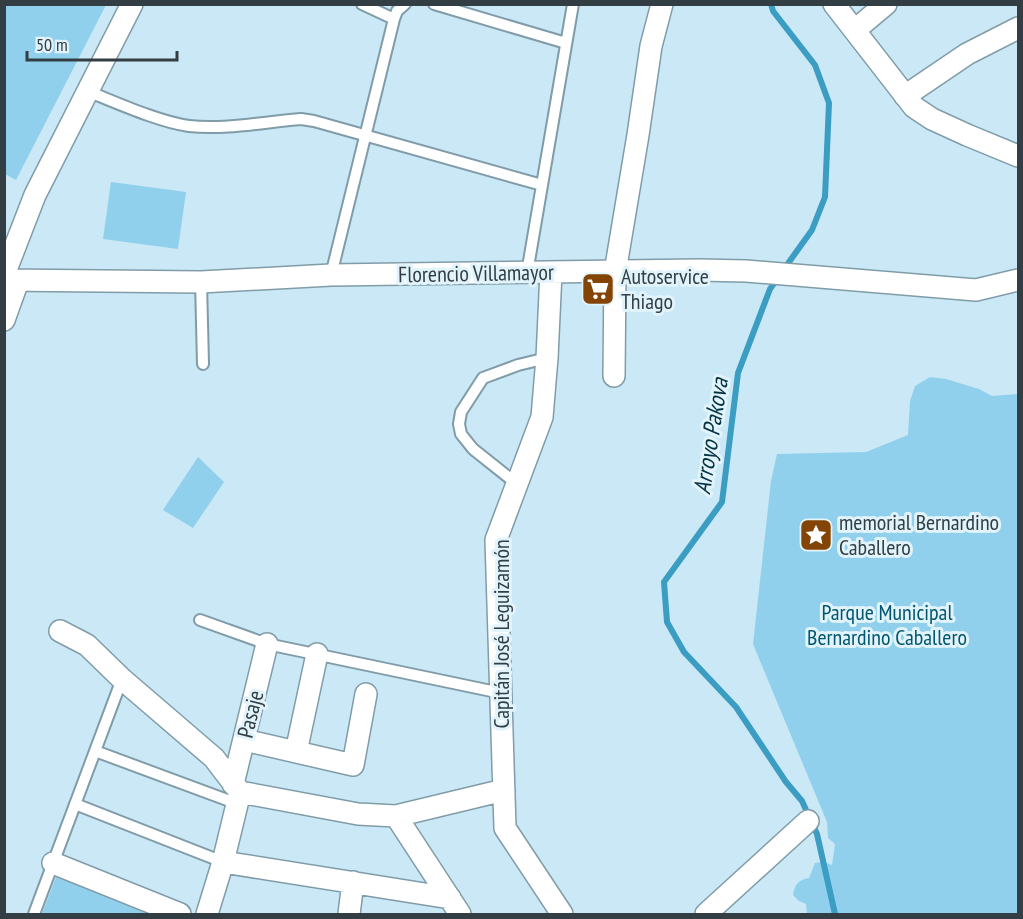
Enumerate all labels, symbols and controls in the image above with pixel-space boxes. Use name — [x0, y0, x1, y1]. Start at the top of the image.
scale bar — [27, 24, 177, 62]
text: 50 m — [36, 33, 68, 56]
street label: Florencio Villamayor — [398, 258, 554, 288]
place label: Autoservice Thiago — [621, 262, 709, 315]
supermarket icon: Autoservice Thiago — [580, 271, 616, 307]
water label: Arroyo Pakova — [686, 374, 735, 496]
place label: memorial Bernardino Caballero — [839, 508, 999, 561]
place icon: memorial Bernardino Caballero — [798, 517, 834, 553]
street label: Capitán José Leguizamón — [487, 539, 515, 729]
park label: Parque Municipal Bernardino Caballero — [807, 598, 967, 651]
street label: Pasaje — [231, 687, 269, 741]

